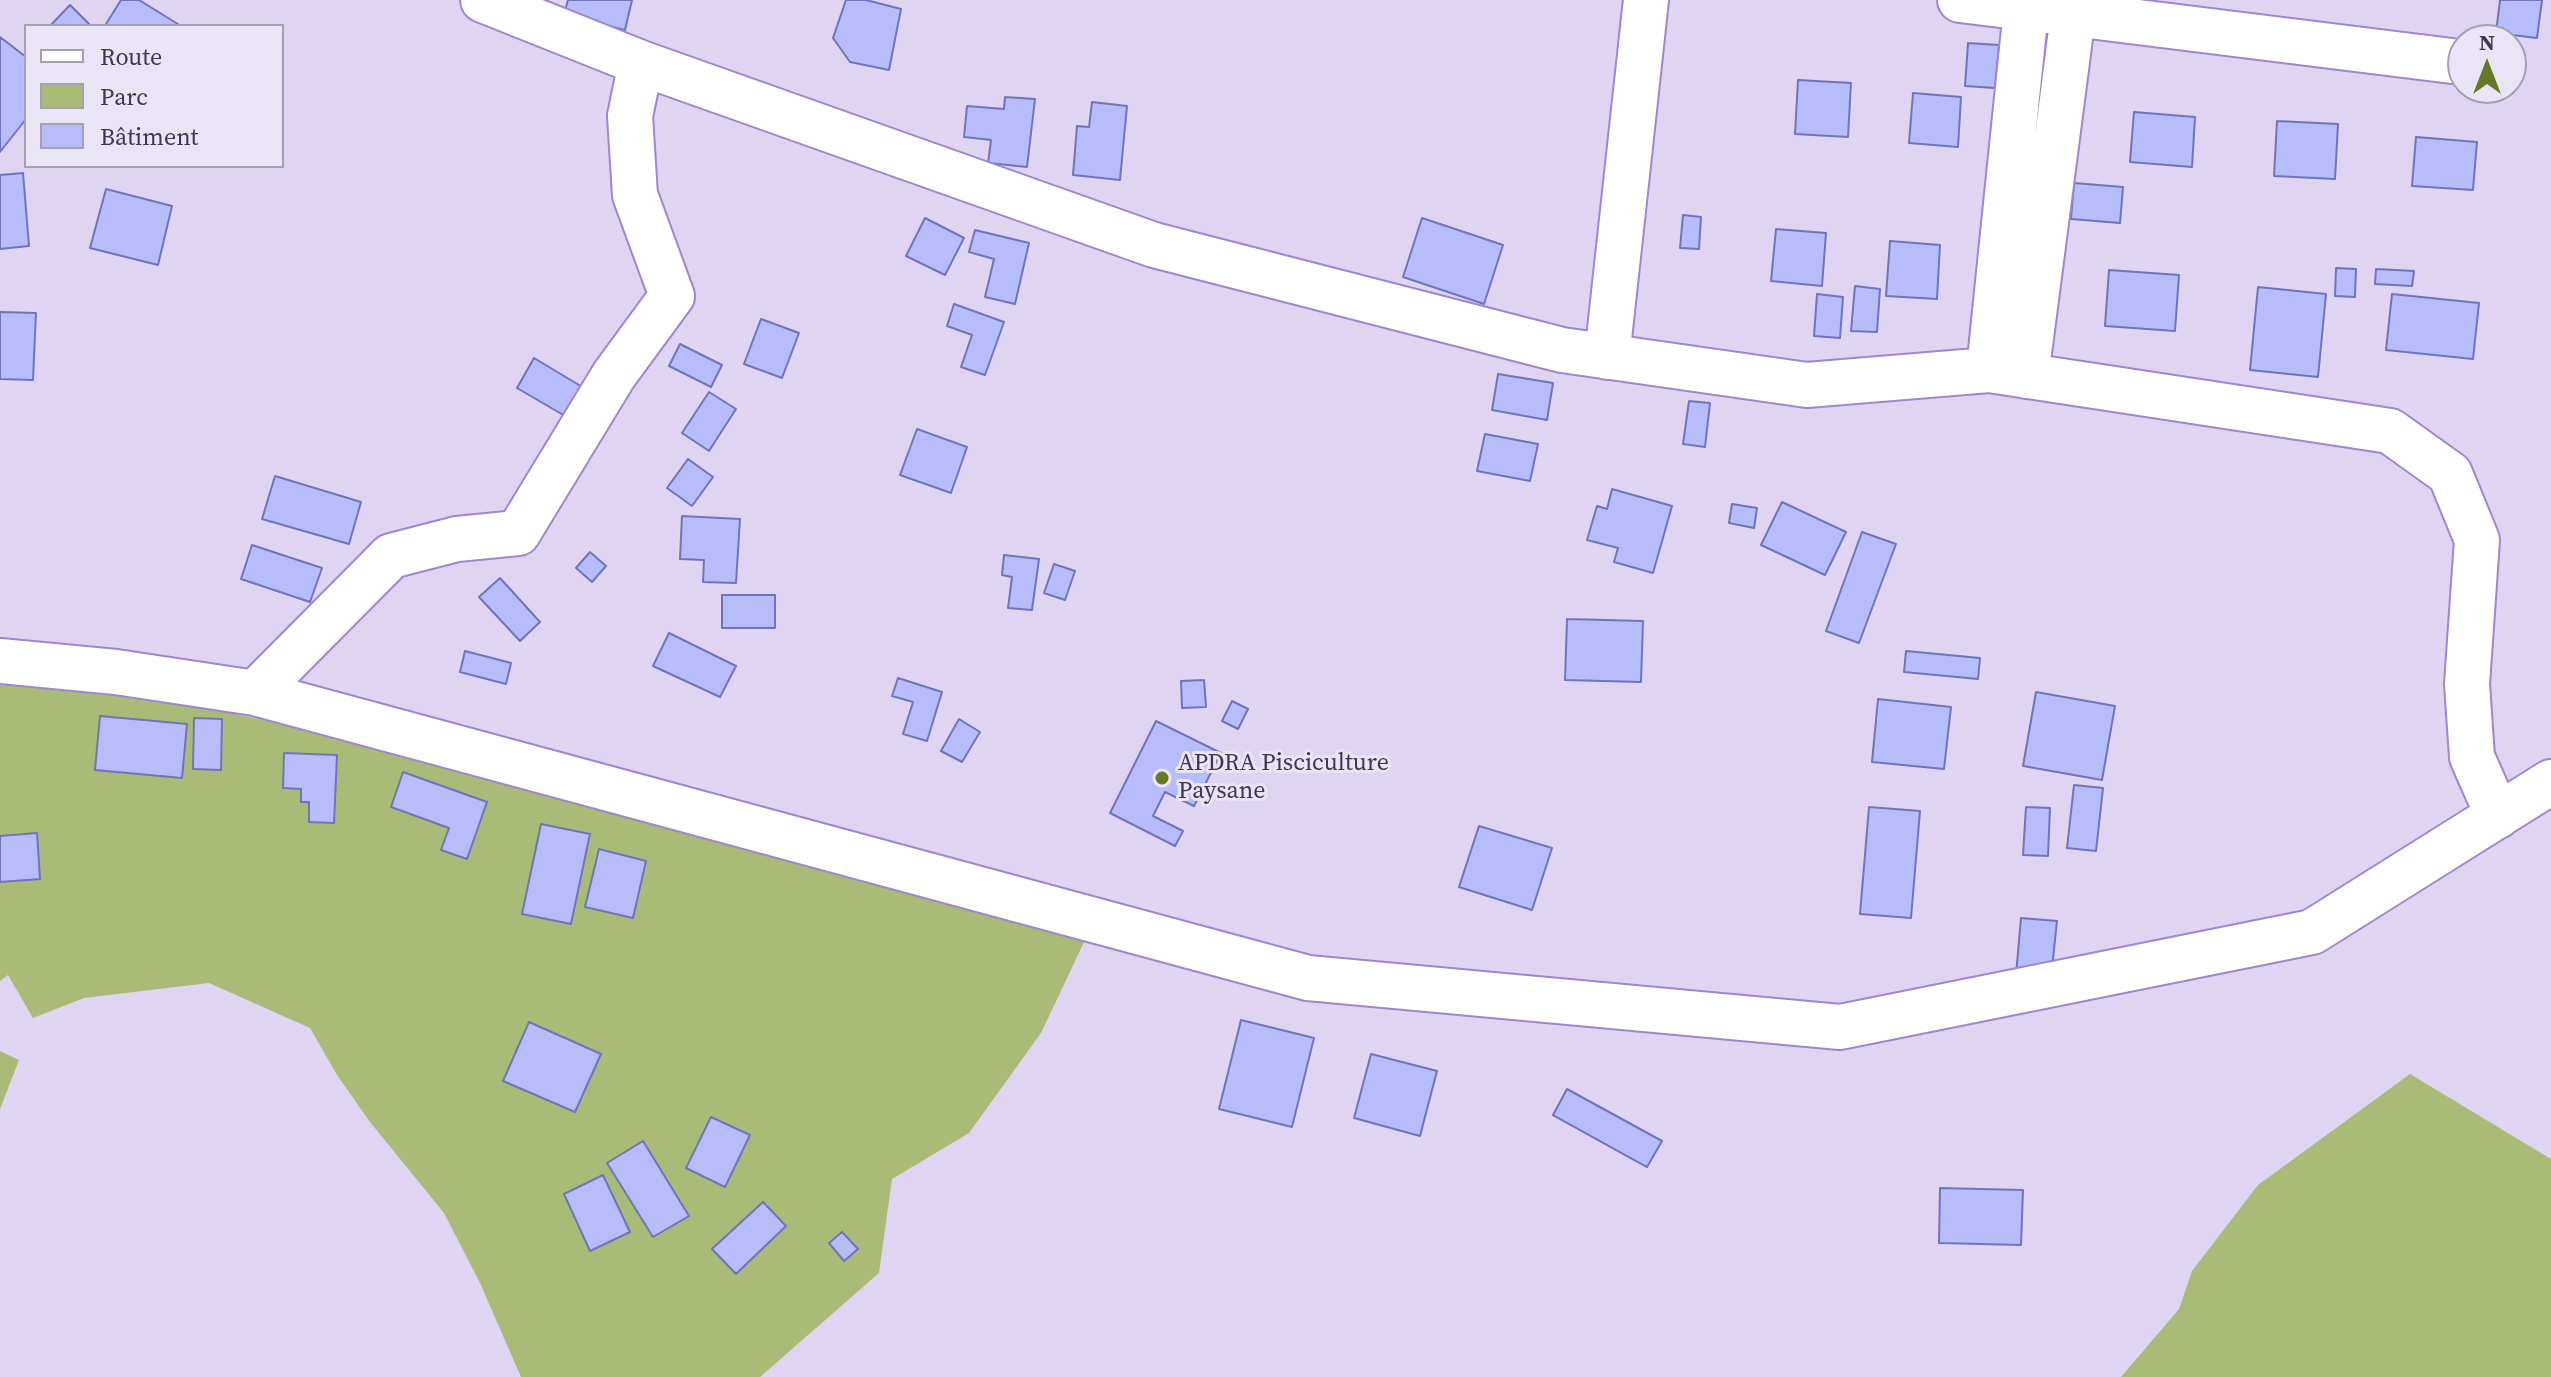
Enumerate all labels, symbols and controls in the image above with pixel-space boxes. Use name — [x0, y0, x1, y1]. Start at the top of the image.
legend — [24, 24, 284, 168]
north arrow — [2447, 24, 2527, 104]
text: N — [2479, 27, 2495, 57]
text: Route — [100, 40, 162, 73]
text: Parc — [100, 80, 148, 113]
text: Bâtiment — [100, 120, 198, 153]
place label: APDRA Pisciculture Paysane — [1178, 750, 1389, 806]
marker: APDRA Pisciculture Paysane — [1153, 769, 1171, 787]

